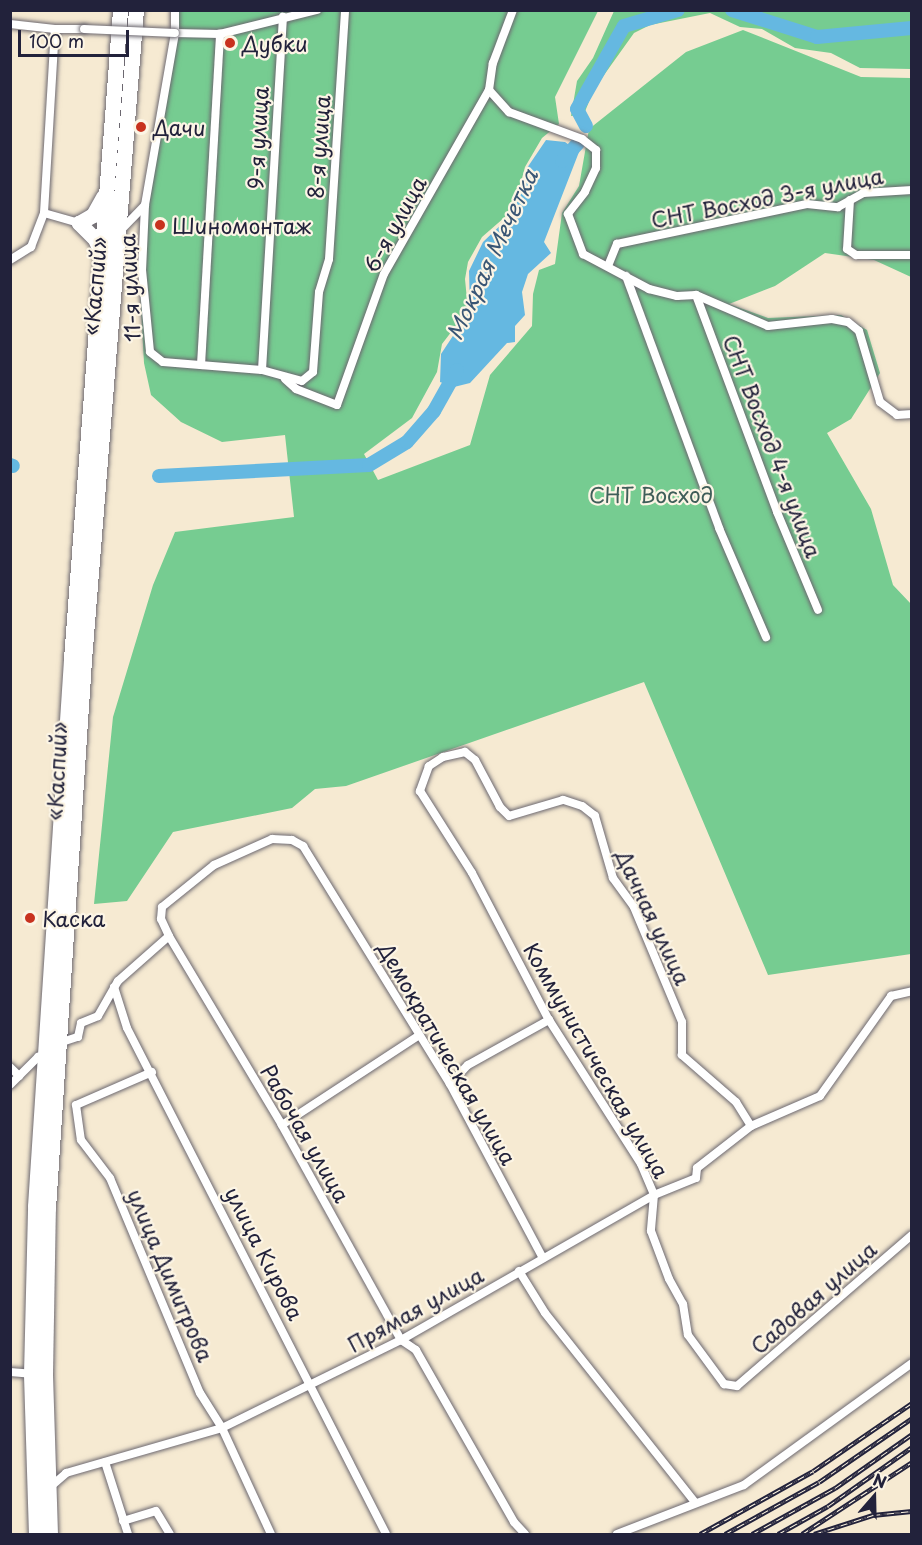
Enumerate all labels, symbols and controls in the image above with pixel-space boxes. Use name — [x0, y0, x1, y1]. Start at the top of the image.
scale bar — [21, 18, 132, 56]
text: 100 m — [29, 27, 84, 54]
place label: Дубки — [242, 30, 308, 56]
marker: Дубки — [223, 36, 237, 50]
street label: 9-я улица — [242, 86, 272, 190]
street label: 8-я улица — [302, 94, 334, 200]
place label: Дачи — [153, 114, 205, 140]
marker: Дачи — [134, 120, 148, 134]
street label: СНТ Восход 3-я улица — [648, 162, 886, 232]
water label: Мокрая Мечетка — [440, 165, 542, 343]
street label: 6-я улица — [357, 172, 431, 276]
place label: Шиномонтаж — [172, 212, 311, 238]
marker: Шиномонтаж — [153, 218, 167, 232]
street label: 11-я улица — [114, 233, 144, 343]
street label: «Каспий» — [77, 236, 111, 336]
street label: СНТ Восход 4-я улица — [719, 330, 827, 562]
park label: СНТ Восход — [588, 481, 714, 507]
street label: «Каспий» — [41, 721, 71, 821]
street label: Дачная улица — [611, 845, 697, 989]
place label: Каска — [42, 905, 105, 931]
marker: Каска — [23, 911, 37, 925]
street label: Демократическая улица — [374, 937, 522, 1169]
street label: Коммунистическая улица — [519, 938, 675, 1182]
street label: Рабочая улица — [256, 1060, 356, 1206]
street label: улица Кирова — [221, 1182, 309, 1324]
street label: улица Димитрова — [123, 1184, 219, 1366]
street label: Садовая улица — [745, 1235, 881, 1359]
street label: Прямая улица — [343, 1261, 487, 1357]
north arrow — [844, 1467, 904, 1527]
text: N — [870, 1467, 890, 1494]

